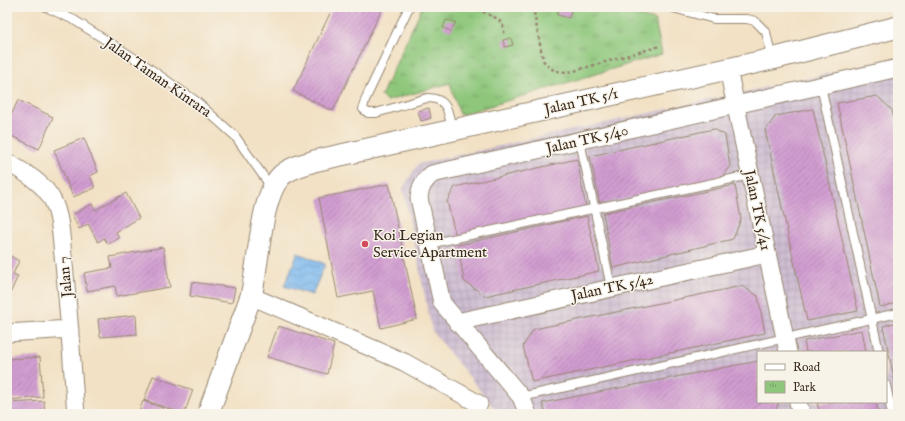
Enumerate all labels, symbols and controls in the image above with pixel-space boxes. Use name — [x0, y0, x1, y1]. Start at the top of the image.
street label: Jalan Taman Kinrara — [99, 32, 215, 122]
street label: Jalan TK 5/1 — [540, 84, 620, 120]
street label: Jalan TK 5/40 — [542, 121, 630, 159]
street label: Jalan TK 5/41 — [739, 166, 775, 252]
place label: Koi Legian Service Apartment — [373, 226, 487, 262]
marker: Koi Legian Service Apartment — [360, 239, 370, 249]
street label: Jalan 7 — [54, 256, 77, 300]
street label: Jalan TK 5/42 — [567, 270, 655, 306]
legend — [757, 351, 887, 403]
text: Road — [793, 360, 821, 375]
text: Park — [793, 380, 816, 395]

